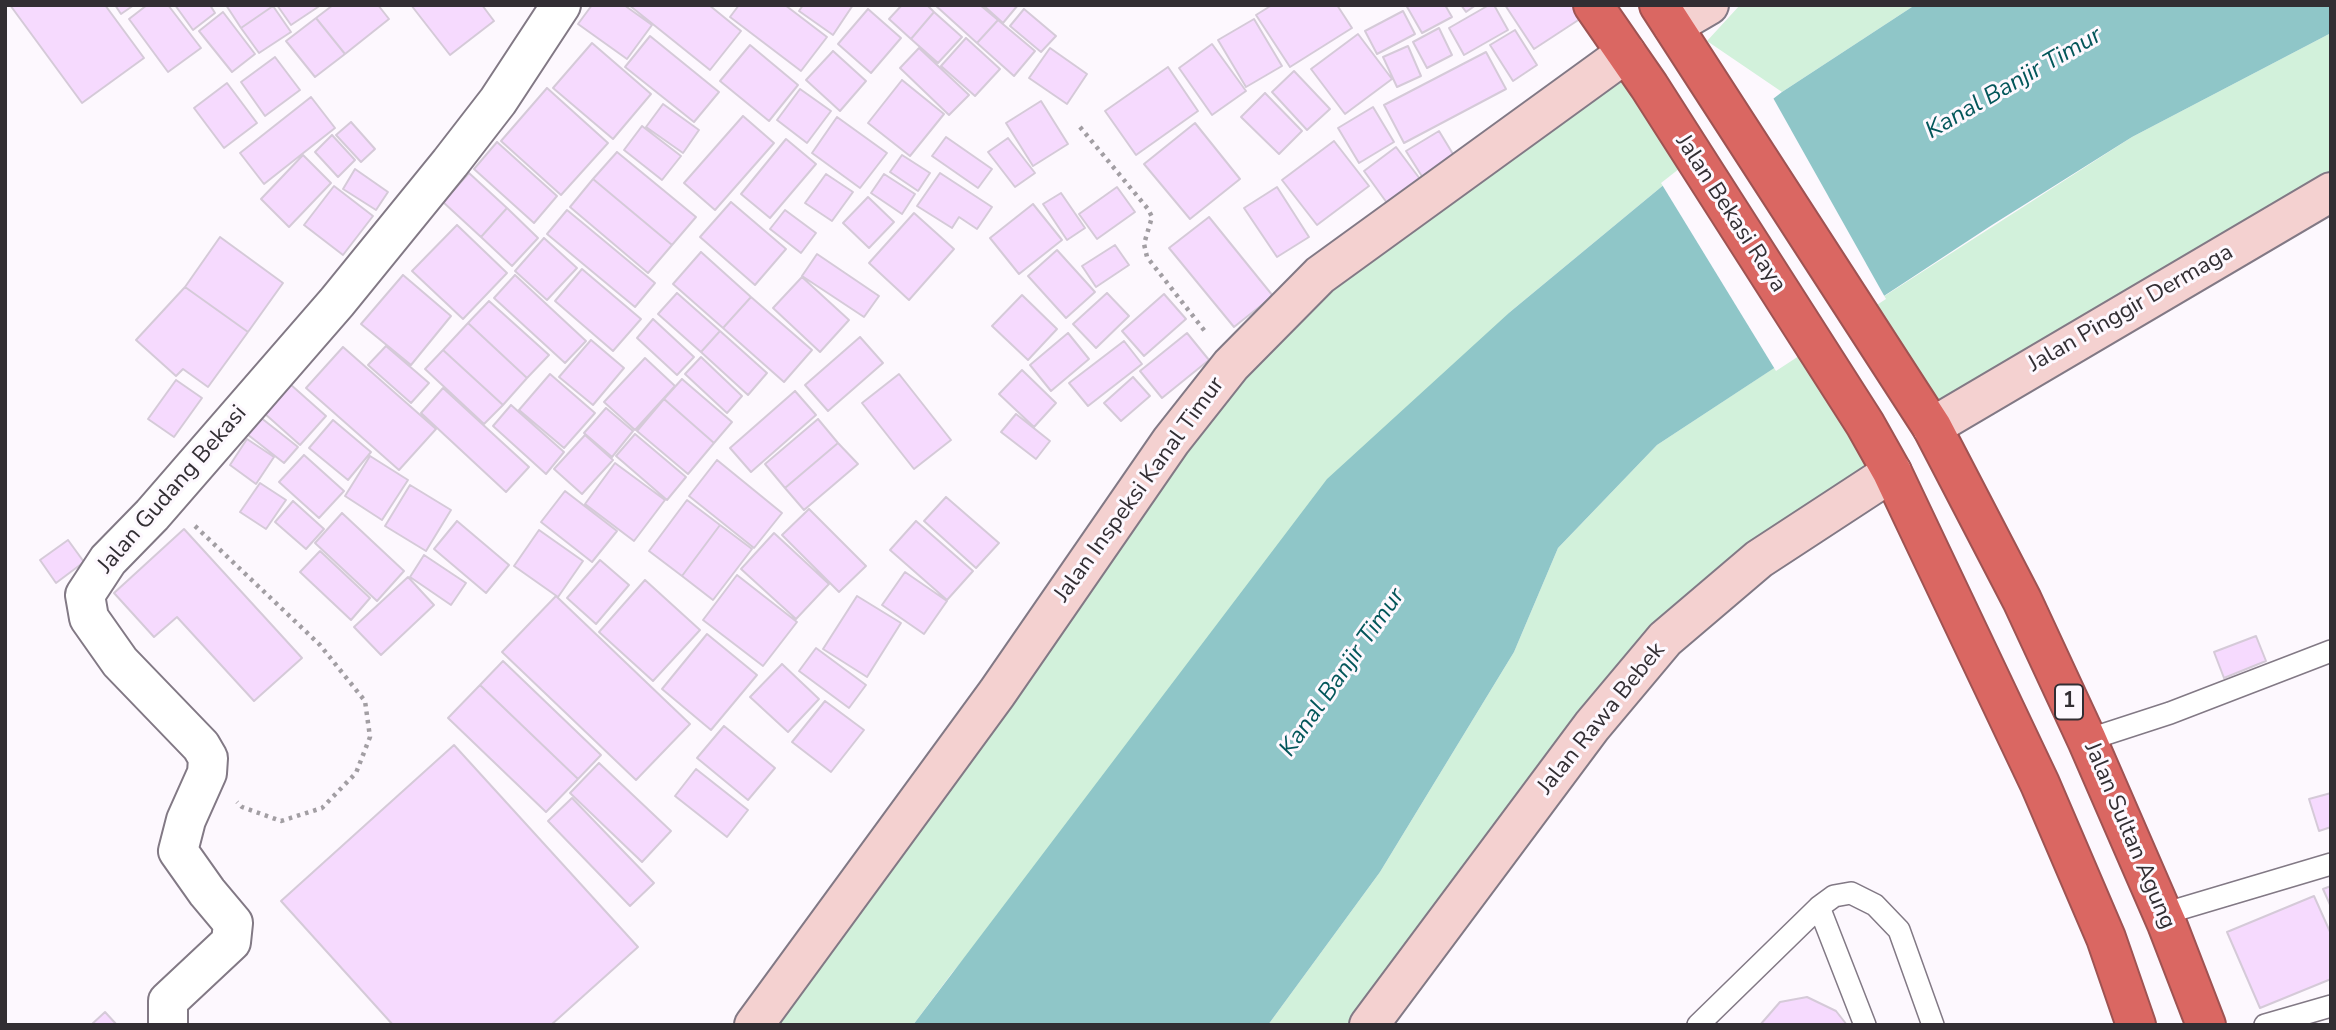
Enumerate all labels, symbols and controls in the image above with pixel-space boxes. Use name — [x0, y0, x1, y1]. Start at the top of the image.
water label: Kanal Banjir Timur — [1921, 22, 2107, 146]
street label: Jalan Bekasi Raya — [1669, 130, 1791, 298]
street label: Jalan Pinggir Dermaga — [2024, 239, 2238, 379]
street label: Jalan Inspeksi Kanal Timur — [1049, 372, 1231, 608]
street label: Jalan Gudang Bekasi — [93, 401, 253, 579]
water label: Kanal Banjir Timur — [1274, 583, 1412, 763]
street label: Jalan Rawa Bebek — [1532, 638, 1672, 800]
road number: 1 — [2055, 684, 2083, 720]
street label: Jalan Sultan Agung — [2077, 739, 2181, 933]

